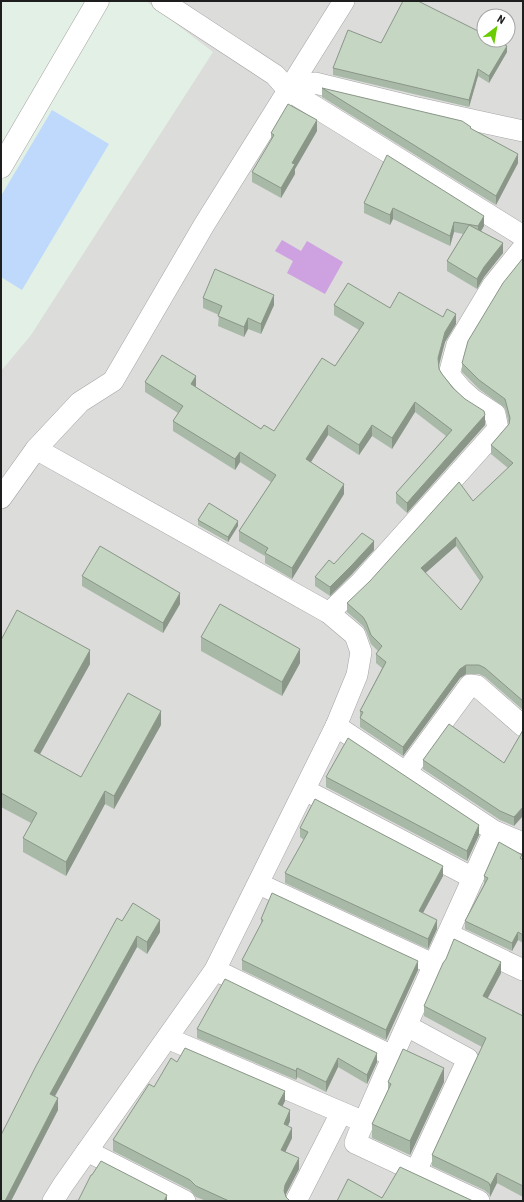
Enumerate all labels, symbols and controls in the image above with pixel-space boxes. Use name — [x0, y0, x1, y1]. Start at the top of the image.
north arrow — [476, 8, 516, 48]
text: N — [495, 13, 507, 27]

